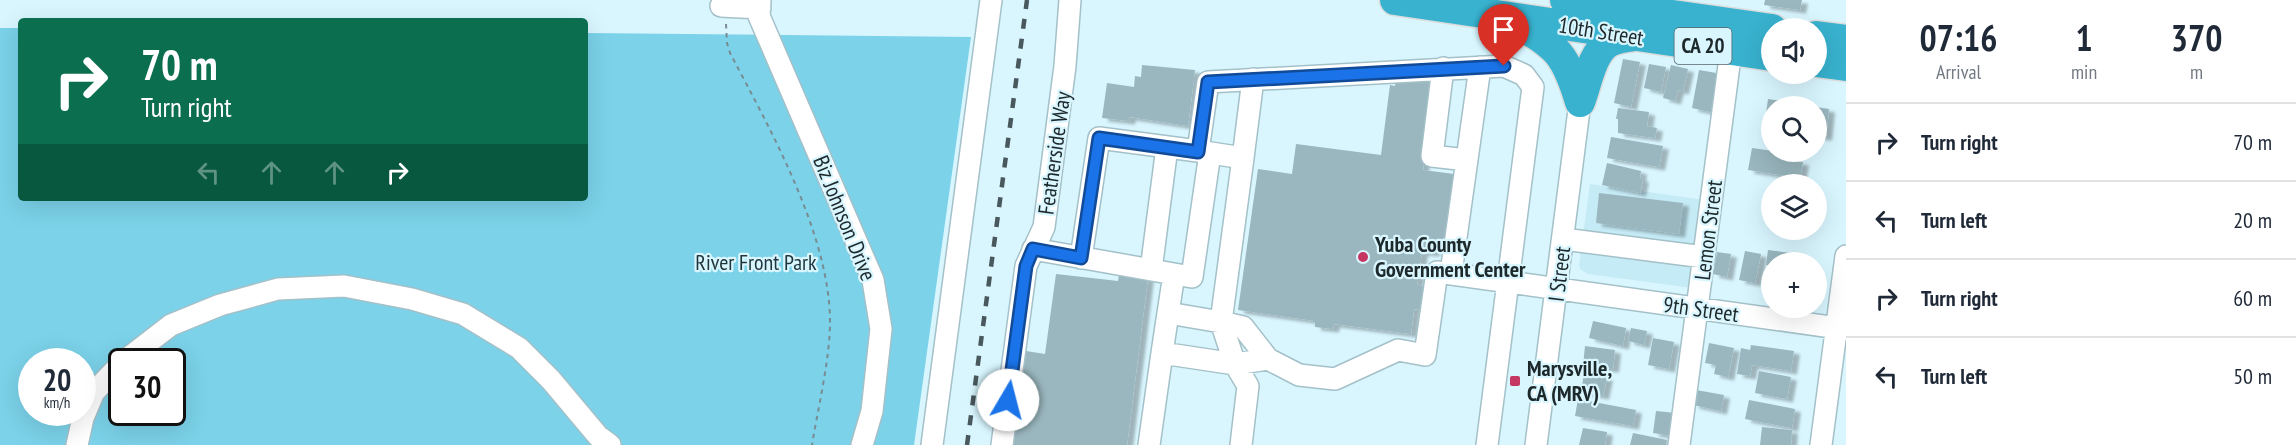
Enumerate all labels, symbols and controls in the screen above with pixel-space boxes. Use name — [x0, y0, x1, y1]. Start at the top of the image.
pin — [1478, 4, 1529, 66]
street label: 10th Street — [1556, 10, 1646, 52]
icon: arrive — [1487, 13, 1520, 46]
text: 07:16 — [1920, 14, 1997, 61]
text: 1 — [2075, 14, 2093, 61]
text: 370 — [2171, 14, 2222, 61]
map controls — [1761, 18, 1827, 318]
button: sound — [1761, 18, 1827, 84]
road number: CA 20 — [1674, 28, 1732, 64]
text: 70 m — [141, 37, 218, 92]
icon: right — [42, 42, 120, 120]
text: Arrival — [1936, 59, 1981, 85]
text: min — [2071, 59, 2097, 85]
text: m — [2190, 59, 2203, 85]
street label: Featherside Way — [1032, 89, 1077, 216]
text: Turn right — [141, 90, 232, 124]
button: search — [1761, 96, 1827, 162]
icon: right — [1870, 126, 1903, 159]
text: Turn right — [1921, 128, 1998, 156]
text: 70 m — [2233, 128, 2272, 156]
street label: Biz Johnson Drive — [807, 151, 883, 285]
icon: left — [192, 156, 225, 189]
icon: ahead — [255, 156, 288, 189]
icon: ahead — [318, 156, 351, 189]
icon: right — [381, 156, 414, 189]
button: layers — [1761, 174, 1827, 240]
street label: Lemon Street — [1688, 178, 1728, 282]
icon: left — [1870, 204, 1903, 237]
text: Turn left — [1921, 206, 1987, 234]
text: 20 m — [2233, 206, 2272, 234]
place label: Yuba County Government Center — [1374, 230, 1526, 283]
street label: I Street — [1542, 245, 1576, 303]
park label: River Front Park — [695, 248, 817, 276]
marker: Yuba County Government Center — [1356, 250, 1370, 264]
button: + — [1761, 252, 1827, 318]
icon: right — [1870, 282, 1903, 315]
text: Turn right — [1921, 284, 1998, 312]
text: 60 m — [2233, 284, 2272, 312]
street label: 9th Street — [1661, 290, 1741, 328]
speed limit sign: 30 — [108, 348, 186, 426]
place label: Marysville, CA (MRV) — [1527, 354, 1612, 407]
text: 20 — [43, 360, 71, 399]
icon: left — [1870, 360, 1903, 393]
text: Turn left — [1921, 362, 1987, 390]
text: 50 m — [2233, 362, 2272, 390]
position arrow — [976, 368, 1040, 432]
marker: Marysville, CA (MRV) — [1508, 374, 1522, 388]
text: km/h — [44, 393, 70, 412]

